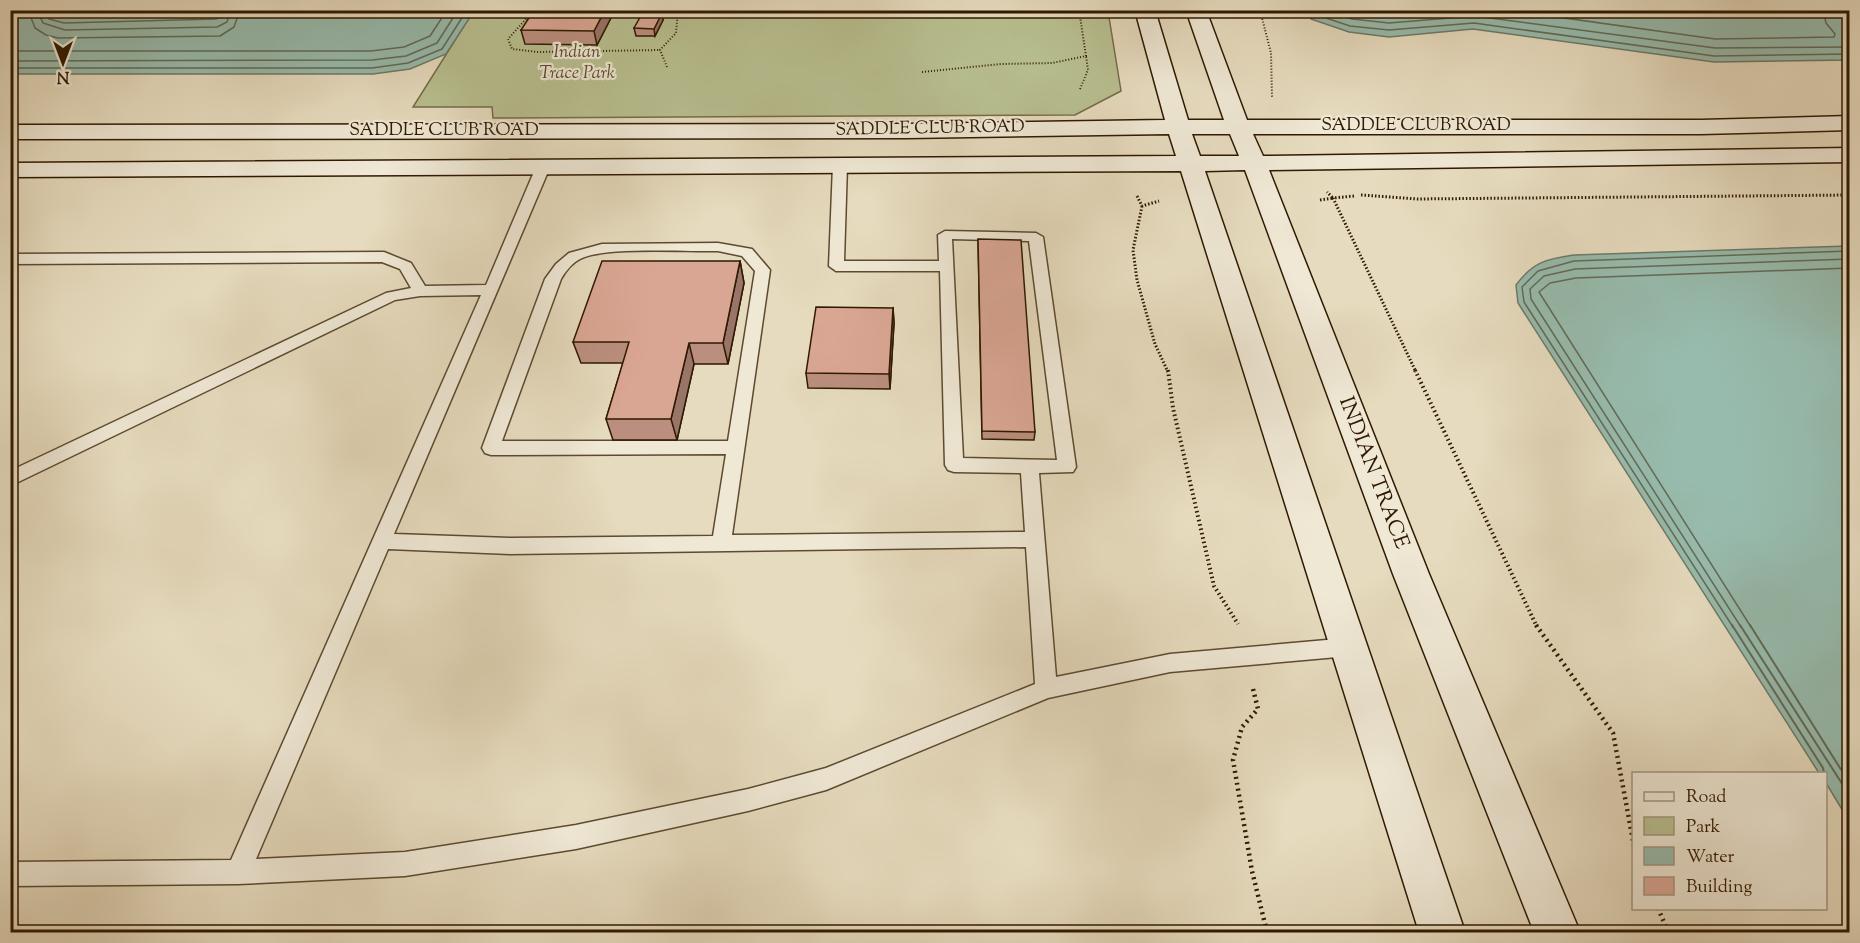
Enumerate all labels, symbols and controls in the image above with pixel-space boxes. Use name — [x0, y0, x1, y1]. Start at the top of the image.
north arrow — [33, 33, 93, 93]
park label: Indian Trace Park — [539, 40, 615, 87]
text: N — [56, 64, 69, 87]
street label: SADDLE CLUB ROAD — [1321, 113, 1511, 139]
street label: SADDLE CLUB ROAD — [835, 114, 1025, 144]
street label: SADDLE CLUB ROAD — [349, 118, 539, 144]
street label: INDIAN TRACE — [1330, 392, 1416, 554]
legend — [1632, 772, 1827, 910]
text: Road — [1686, 785, 1726, 811]
text: Park — [1686, 815, 1721, 841]
text: Water — [1686, 845, 1735, 871]
text: Building — [1686, 875, 1752, 901]

